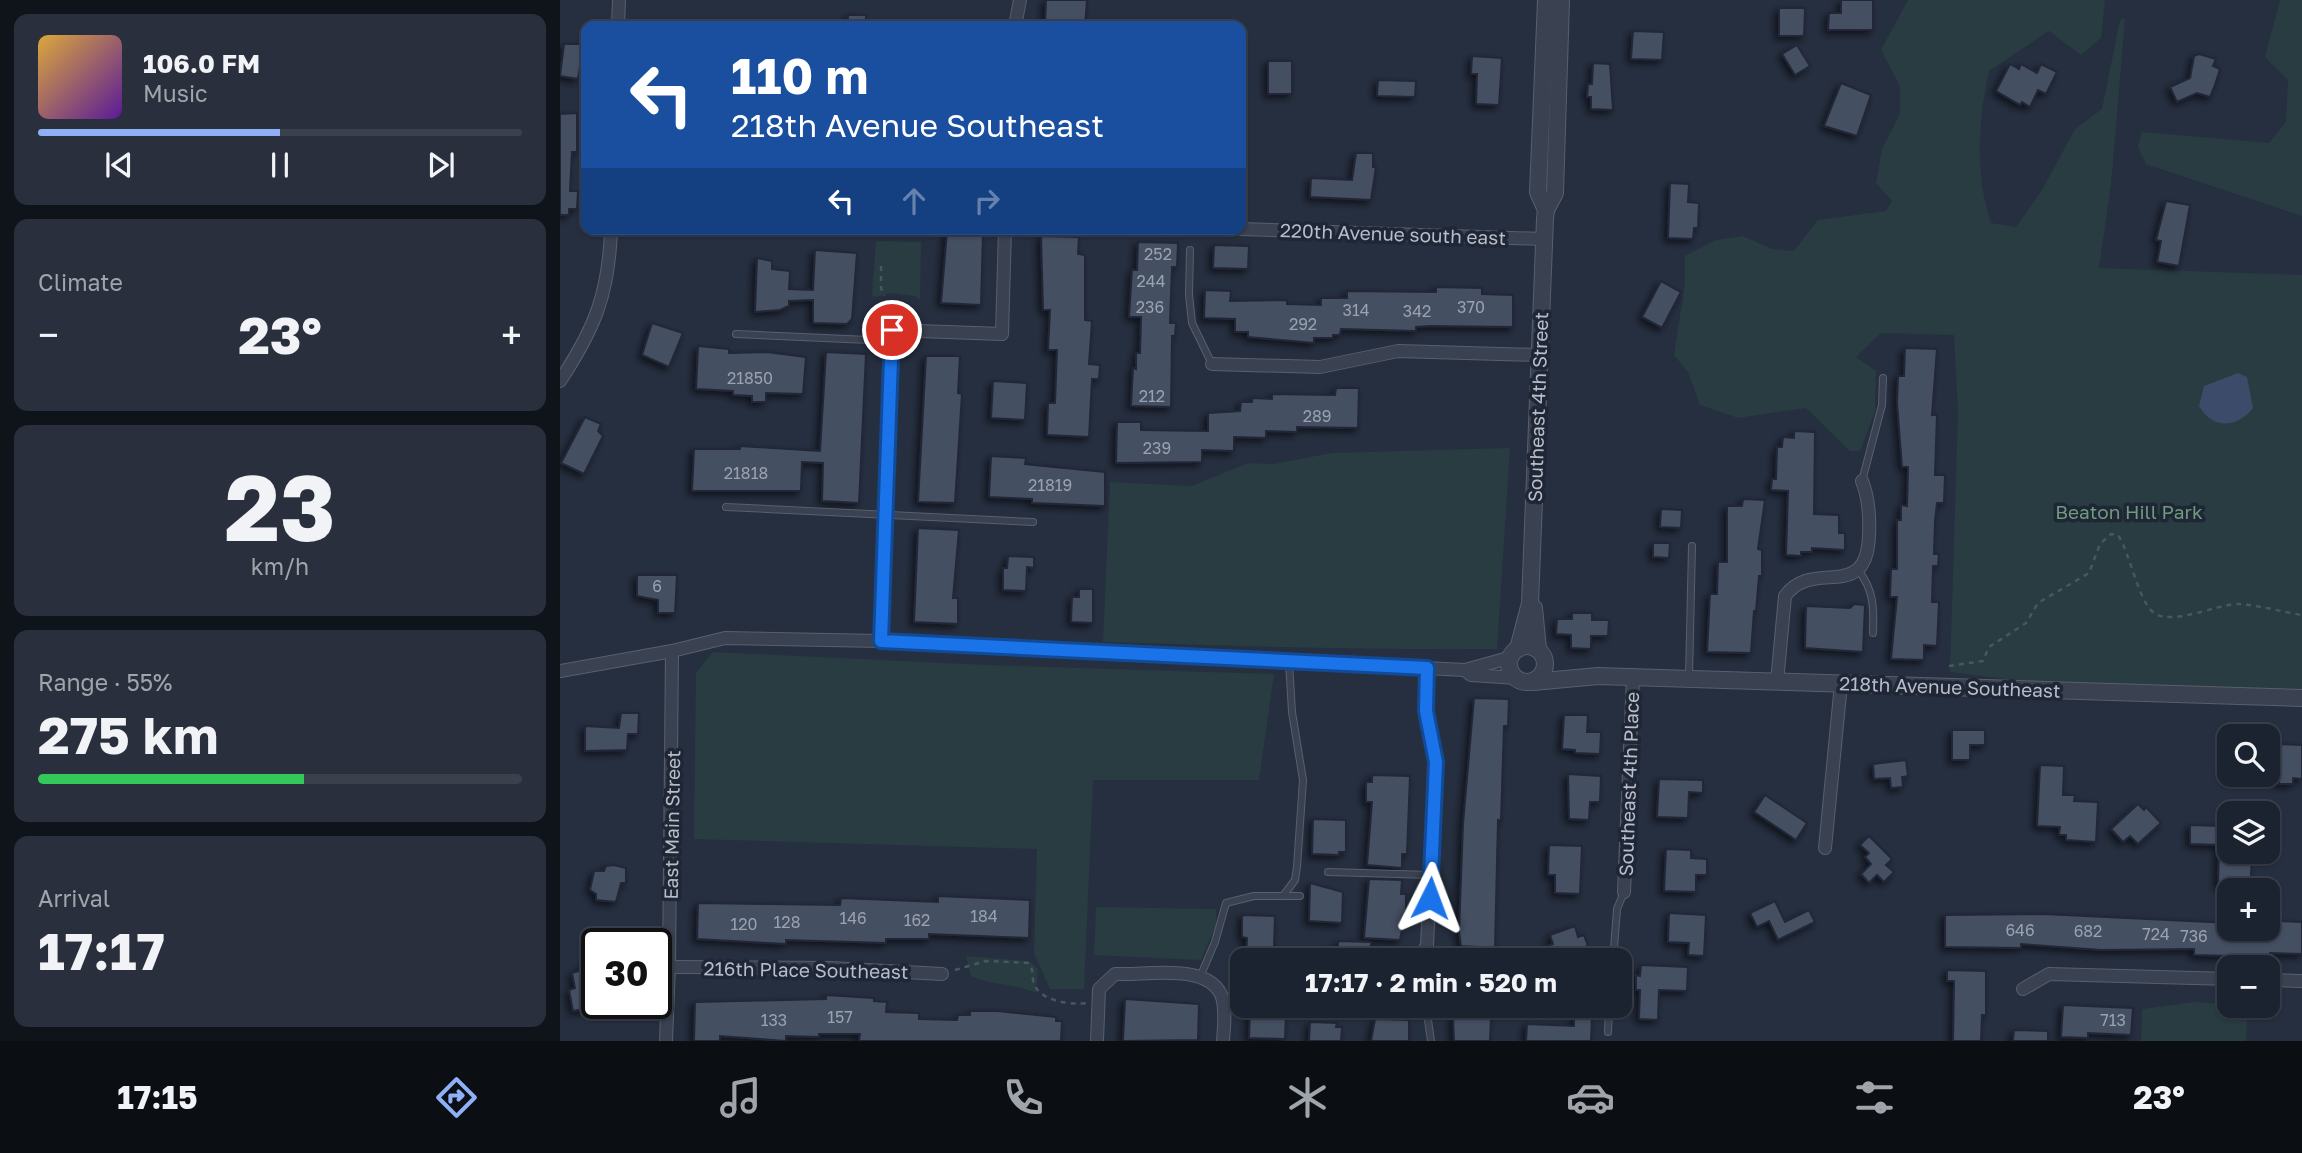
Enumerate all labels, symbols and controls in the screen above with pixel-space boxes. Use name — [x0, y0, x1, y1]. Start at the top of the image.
text: 110 m — [731, 46, 868, 105]
text: 106.0 FM — [143, 48, 260, 79]
icon: left — [616, 49, 707, 140]
text: Music — [143, 79, 208, 107]
text: 218th Avenue Southeast — [731, 106, 1104, 144]
icon: previous — [100, 146, 138, 184]
icon: pause — [261, 146, 299, 184]
icon: next — [422, 146, 460, 184]
icon: left — [822, 182, 860, 220]
icon: ahead — [895, 182, 933, 220]
icon: right — [968, 182, 1006, 220]
street label: 220th Avenue south east — [1280, 218, 1506, 249]
house number: 252 — [1144, 244, 1172, 264]
text: Climate — [38, 268, 123, 296]
house number: 244 — [1137, 271, 1165, 291]
house number: 236 — [1136, 297, 1164, 317]
house number: 370 — [1457, 297, 1485, 317]
pin — [862, 300, 922, 360]
house number: 314 — [1343, 300, 1369, 320]
house number: 342 — [1403, 301, 1431, 321]
text: 23° — [238, 303, 322, 365]
icon: arrive — [873, 311, 911, 349]
street label: Southeast 4th Street — [1523, 311, 1552, 503]
text: − — [38, 312, 59, 357]
text: + — [501, 312, 522, 357]
house number: 292 — [1289, 314, 1317, 334]
house number: 21850 — [727, 368, 773, 388]
house number: 212 — [1139, 386, 1165, 406]
house number: 289 — [1303, 406, 1331, 426]
house number: 239 — [1143, 438, 1171, 458]
text: 23 — [224, 452, 336, 561]
house number: 21818 — [724, 463, 768, 483]
house number: 21819 — [1028, 475, 1072, 495]
park label: Beaton Hill Park — [2055, 500, 2203, 523]
text: km/h — [251, 552, 309, 580]
house number: 6 — [652, 576, 662, 596]
text: Range · 55% — [38, 668, 172, 696]
street label: 218th Avenue Southeast — [1839, 671, 2061, 702]
street label: Southeast 4th Place — [1614, 691, 1643, 877]
text: 275 km — [38, 703, 218, 765]
map controls — [2217, 724, 2280, 1018]
button: search — [2217, 724, 2280, 787]
street label: East Main Street — [659, 750, 684, 900]
button: layers — [2217, 801, 2280, 864]
position arrow — [1393, 861, 1467, 935]
button: + — [2217, 878, 2280, 941]
text: Arrival — [38, 884, 110, 912]
house number: 184 — [970, 906, 998, 926]
house number: 146 — [839, 908, 867, 928]
house number: 162 — [904, 910, 930, 930]
house number: 128 — [774, 912, 800, 932]
house number: 120 — [731, 914, 757, 934]
text: 17:17 — [38, 919, 165, 981]
house number: 646 — [2005, 920, 2035, 940]
house number: 682 — [2074, 921, 2102, 941]
house number: 724 — [2142, 924, 2170, 944]
house number: 736 — [2180, 926, 2208, 946]
speed limit sign: 30 — [581, 928, 672, 1019]
button: − — [2217, 955, 2280, 1018]
street label: 216th Place Southeast — [703, 956, 909, 983]
text: 17:17 · 2 min · 520 m — [1305, 967, 1557, 998]
house number: 157 — [827, 1007, 853, 1027]
house number: 133 — [761, 1010, 787, 1030]
house number: 713 — [2100, 1010, 2126, 1030]
icon: directions — [432, 1073, 481, 1122]
icon: music — [716, 1073, 765, 1122]
icon: phone — [999, 1073, 1048, 1122]
icon: climate — [1283, 1073, 1332, 1122]
icon: car — [1566, 1073, 1615, 1122]
icon: filters — [1850, 1073, 1899, 1122]
text: 17:15 — [117, 1078, 197, 1116]
text: 23° — [2133, 1078, 2185, 1116]

